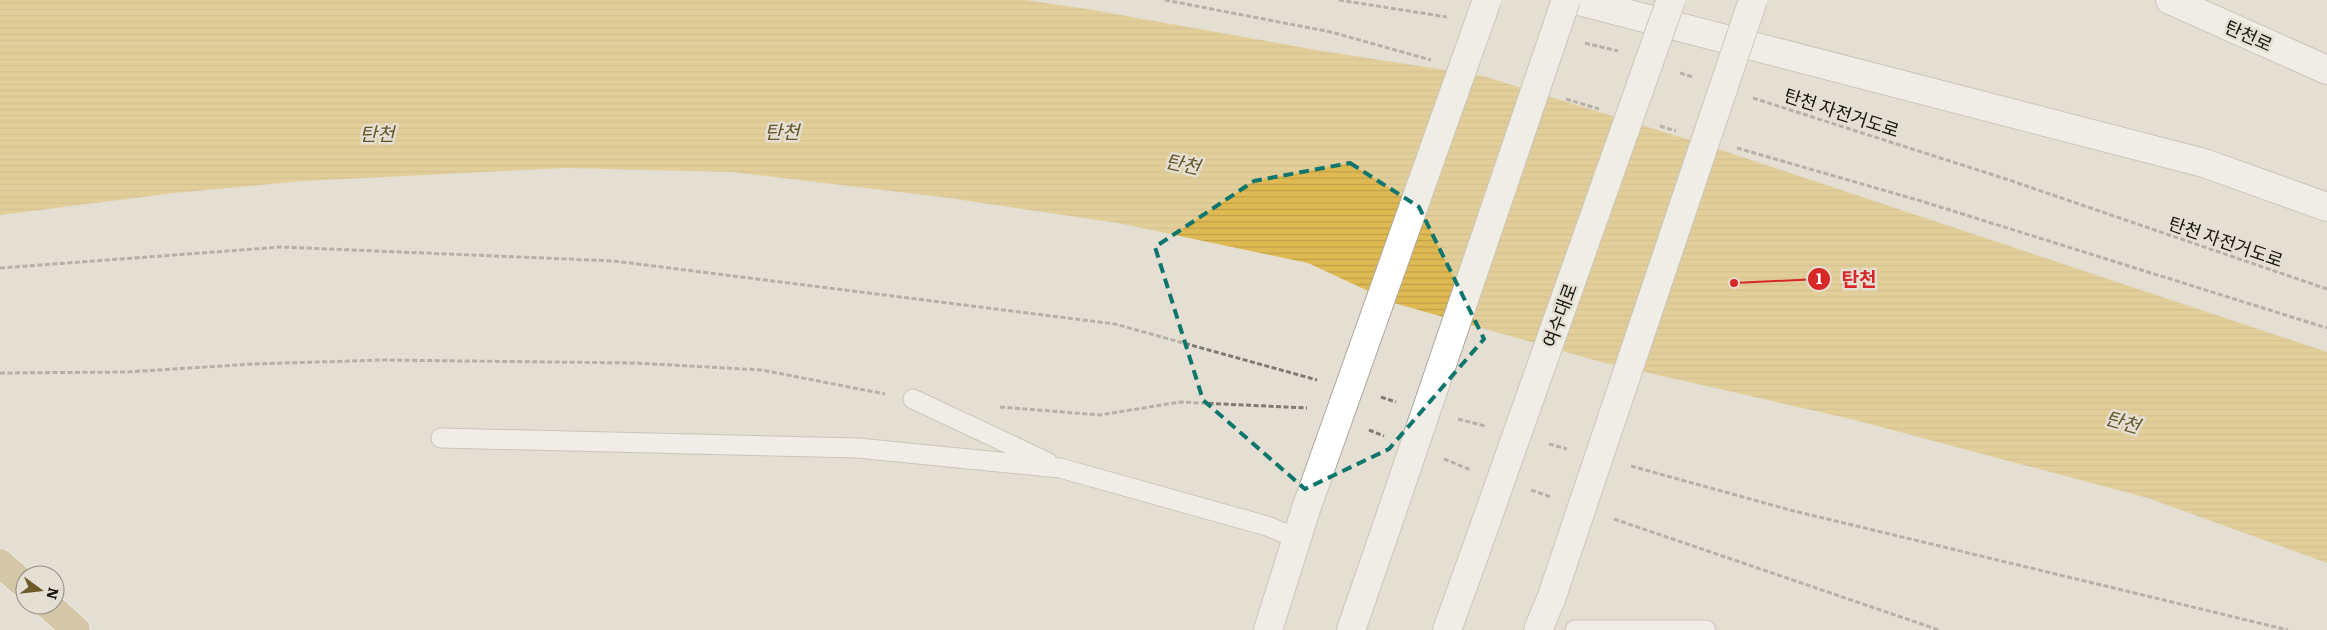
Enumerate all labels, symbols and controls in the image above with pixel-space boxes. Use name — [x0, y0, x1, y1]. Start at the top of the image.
street label: 탄천로 — [2221, 13, 2277, 57]
street label: 탄천 자전거도로 — [1781, 81, 1903, 143]
water label: 탄천 — [765, 117, 801, 145]
water label: 탄천 — [360, 119, 396, 147]
water label: 탄천 — [1163, 146, 1204, 181]
street label: 탄천 자전거도로 — [2165, 209, 2287, 273]
callout: 탄천 — [1806, 262, 1886, 296]
text: 탄천 — [1842, 264, 1876, 292]
text: 1 — [1816, 266, 1822, 289]
street label: 여수대로 — [1535, 279, 1583, 351]
water label: 탄천 — [2102, 403, 2145, 440]
north arrow — [15, 565, 65, 615]
text: N — [42, 585, 65, 602]

